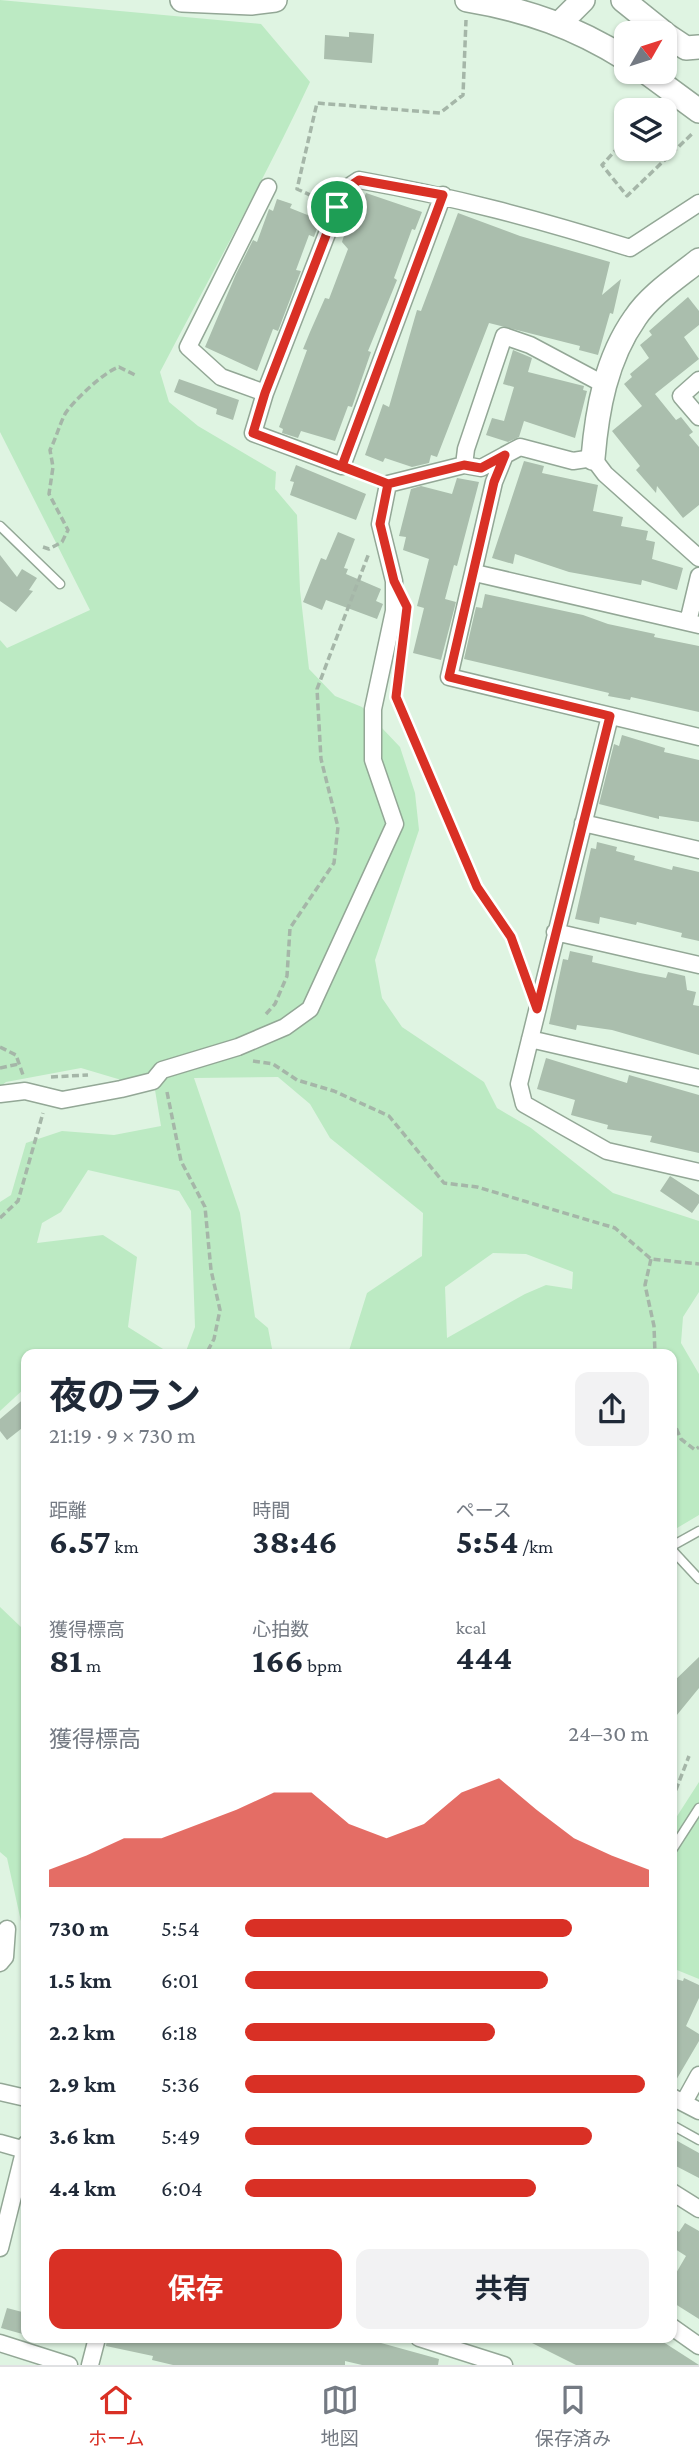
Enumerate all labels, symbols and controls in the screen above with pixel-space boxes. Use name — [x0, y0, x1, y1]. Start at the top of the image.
north arrow — [614, 21, 677, 84]
map controls — [614, 21, 677, 161]
button: layers — [614, 98, 677, 161]
pin — [307, 177, 367, 237]
icon: arrive — [318, 188, 356, 226]
button: share — [575, 1372, 649, 1446]
text: 夜のラン — [49, 1375, 201, 1417]
text: 21:19 · 9 × 730 m — [49, 1422, 196, 1448]
text: 距離 — [49, 1500, 87, 1521]
text: 時間 — [252, 1500, 290, 1521]
text: ペース — [456, 1500, 512, 1521]
text: 6.57 — [49, 1522, 111, 1561]
text: 38:46 — [252, 1522, 338, 1561]
text: 5:54 — [456, 1522, 519, 1561]
text: km — [111, 1536, 139, 1557]
text: /km — [519, 1536, 553, 1557]
text: kcal — [456, 1617, 486, 1638]
text: 獲得標高 — [49, 1619, 125, 1640]
text: 心拍数 — [252, 1619, 309, 1640]
text: 444 — [456, 1638, 512, 1677]
text: 81 — [49, 1641, 82, 1680]
text: 166 — [252, 1641, 304, 1680]
text: m — [82, 1655, 101, 1676]
text: bpm — [304, 1655, 342, 1676]
text: 24–30 m — [568, 1720, 649, 1746]
text: 獲得標高 — [49, 1726, 141, 1752]
text: 730 m — [49, 1915, 109, 1941]
text: 5:54 — [161, 1915, 200, 1941]
text: 1.5 km — [49, 1967, 112, 1993]
text: 6:01 — [161, 1967, 199, 1993]
text: 2.2 km — [49, 2019, 115, 2045]
text: 6:18 — [161, 2019, 198, 2045]
text: 2.9 km — [49, 2071, 116, 2097]
text: 5:36 — [161, 2071, 200, 2097]
text: 3.6 km — [49, 2123, 115, 2149]
text: 5:49 — [161, 2123, 200, 2149]
text: 4.4 km — [49, 2175, 116, 2201]
text: 6:04 — [161, 2175, 203, 2201]
button: 保存 — [49, 2249, 342, 2329]
button: 共有 — [356, 2249, 649, 2329]
tab: ホーム — [88, 2381, 145, 2450]
tab: 地図 — [321, 2381, 359, 2450]
tab: 保存済み — [535, 2381, 611, 2450]

